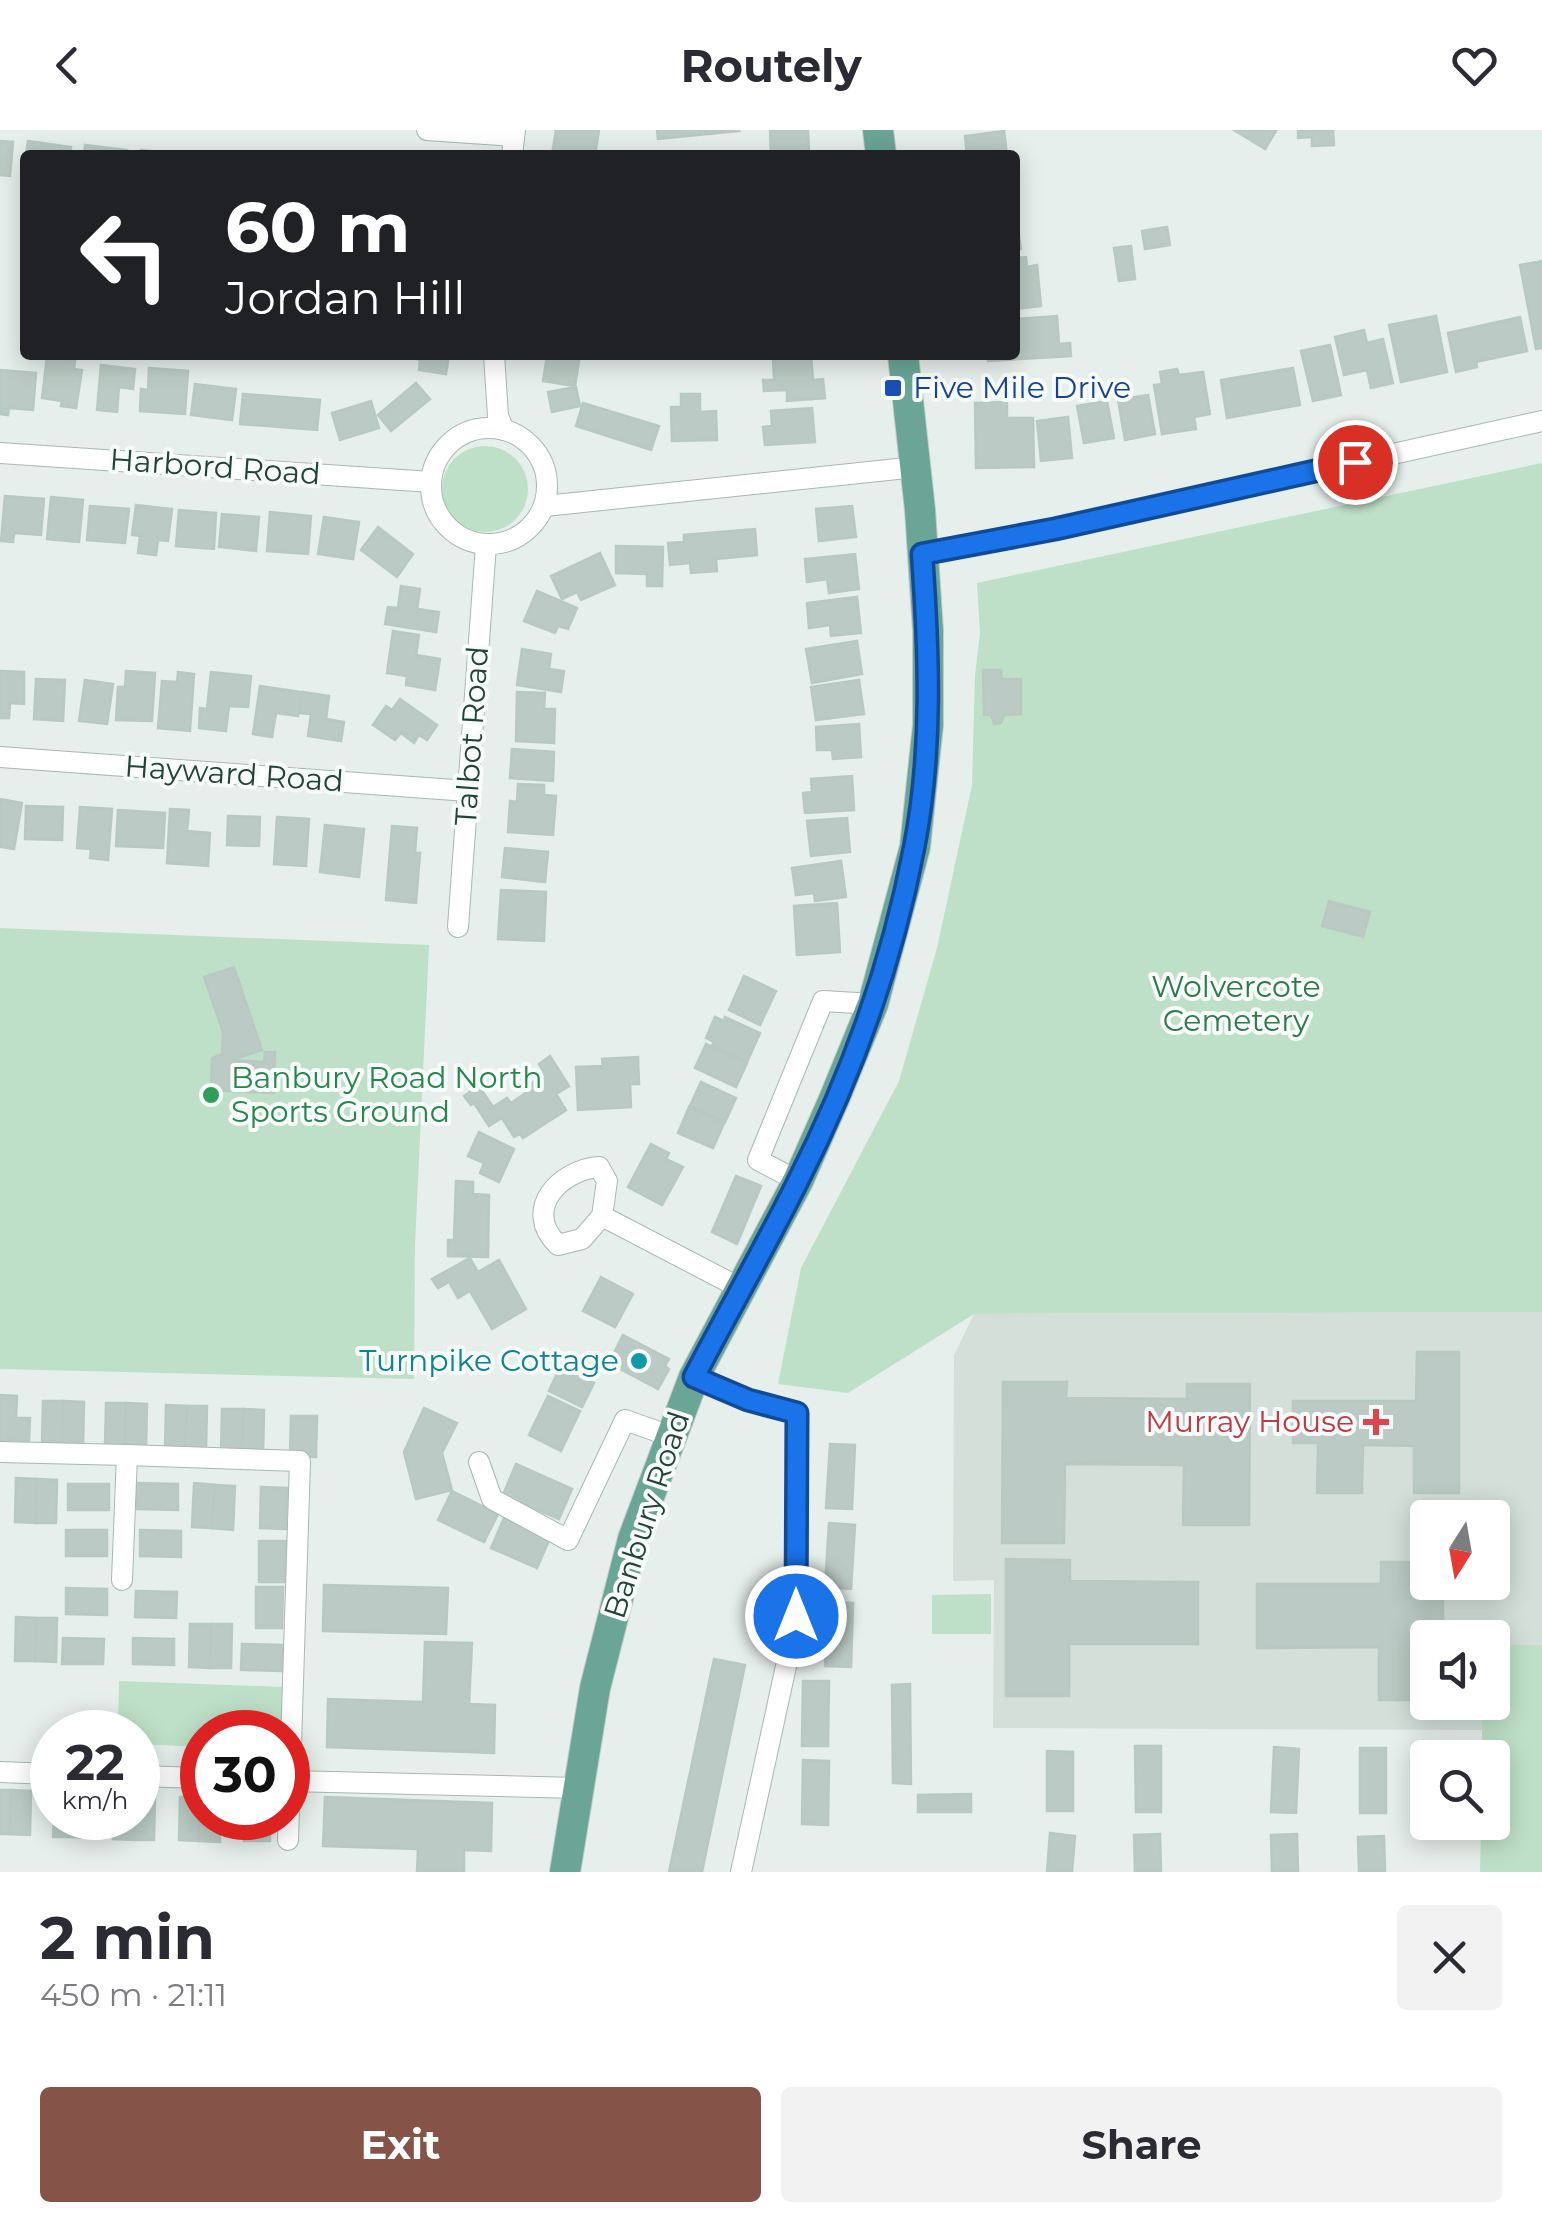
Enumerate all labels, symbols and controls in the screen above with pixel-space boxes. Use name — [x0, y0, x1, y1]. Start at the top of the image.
icon: back — [40, 38, 95, 93]
text: Routely — [680, 38, 862, 93]
icon: heart — [1447, 38, 1502, 93]
text: 60 m — [225, 184, 410, 270]
icon: left — [60, 190, 190, 320]
text: Jordan Hill — [225, 270, 465, 325]
place label: Five Mile Drive — [913, 369, 1131, 406]
marker: Five Mile Drive — [882, 377, 904, 399]
pin — [1313, 420, 1398, 505]
icon: arrive — [1328, 435, 1383, 490]
street label: Harbord Road — [108, 441, 322, 492]
street label: Talbot Road — [447, 645, 496, 827]
street label: Hayward Road — [123, 747, 345, 800]
park label: Wolvercote Cemetery — [1151, 968, 1321, 1039]
place label: Banbury Road North Sports Ground — [231, 1059, 543, 1130]
marker: Banbury Road North Sports Ground — [200, 1084, 222, 1106]
place label: Turnpike Cottage — [359, 1342, 619, 1379]
marker: Turnpike Cottage — [628, 1350, 650, 1372]
place label: Murray House — [1145, 1403, 1354, 1440]
street label: Banbury Road — [596, 1407, 697, 1623]
marker: Murray House — [1363, 1409, 1389, 1435]
north arrow — [1410, 1500, 1510, 1600]
map controls — [1410, 1500, 1510, 1840]
position arrow — [744, 1564, 848, 1668]
button: sound — [1410, 1620, 1510, 1720]
speed limit sign: 30 — [180, 1710, 310, 1840]
text: 22 — [66, 1732, 125, 1793]
button: search — [1410, 1740, 1510, 1840]
text: km/h — [62, 1785, 128, 1815]
text: 2 min — [40, 1901, 215, 1974]
button: close — [1397, 1905, 1502, 2010]
text: 450 m · 21:11 — [40, 1975, 227, 2014]
button: Exit — [40, 2087, 761, 2202]
button: Share — [781, 2087, 1502, 2202]

